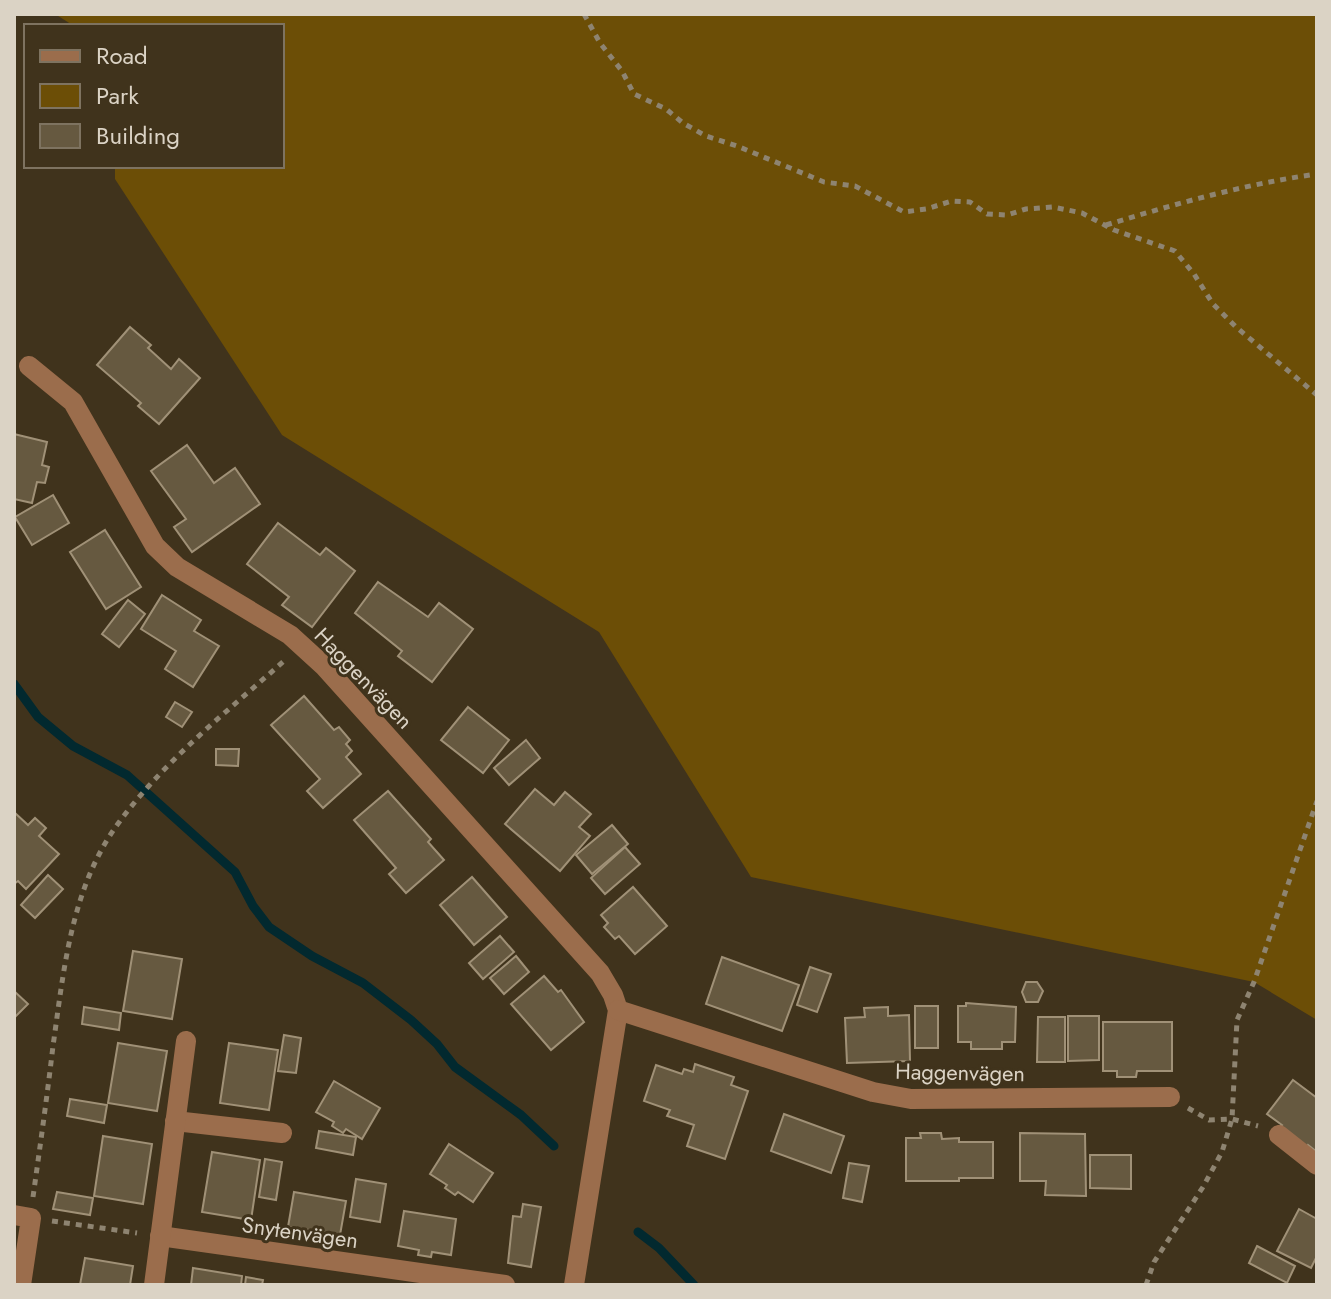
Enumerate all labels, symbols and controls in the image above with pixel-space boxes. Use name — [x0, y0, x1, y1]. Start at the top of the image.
legend — [24, 24, 284, 168]
text: Road — [96, 38, 148, 73]
text: Park — [96, 78, 139, 113]
text: Building — [96, 118, 180, 153]
street label: Haggenvägen — [307, 620, 421, 736]
street label: Haggenvägen — [895, 1055, 1025, 1089]
street label: Snytenvägen — [240, 1208, 360, 1256]

